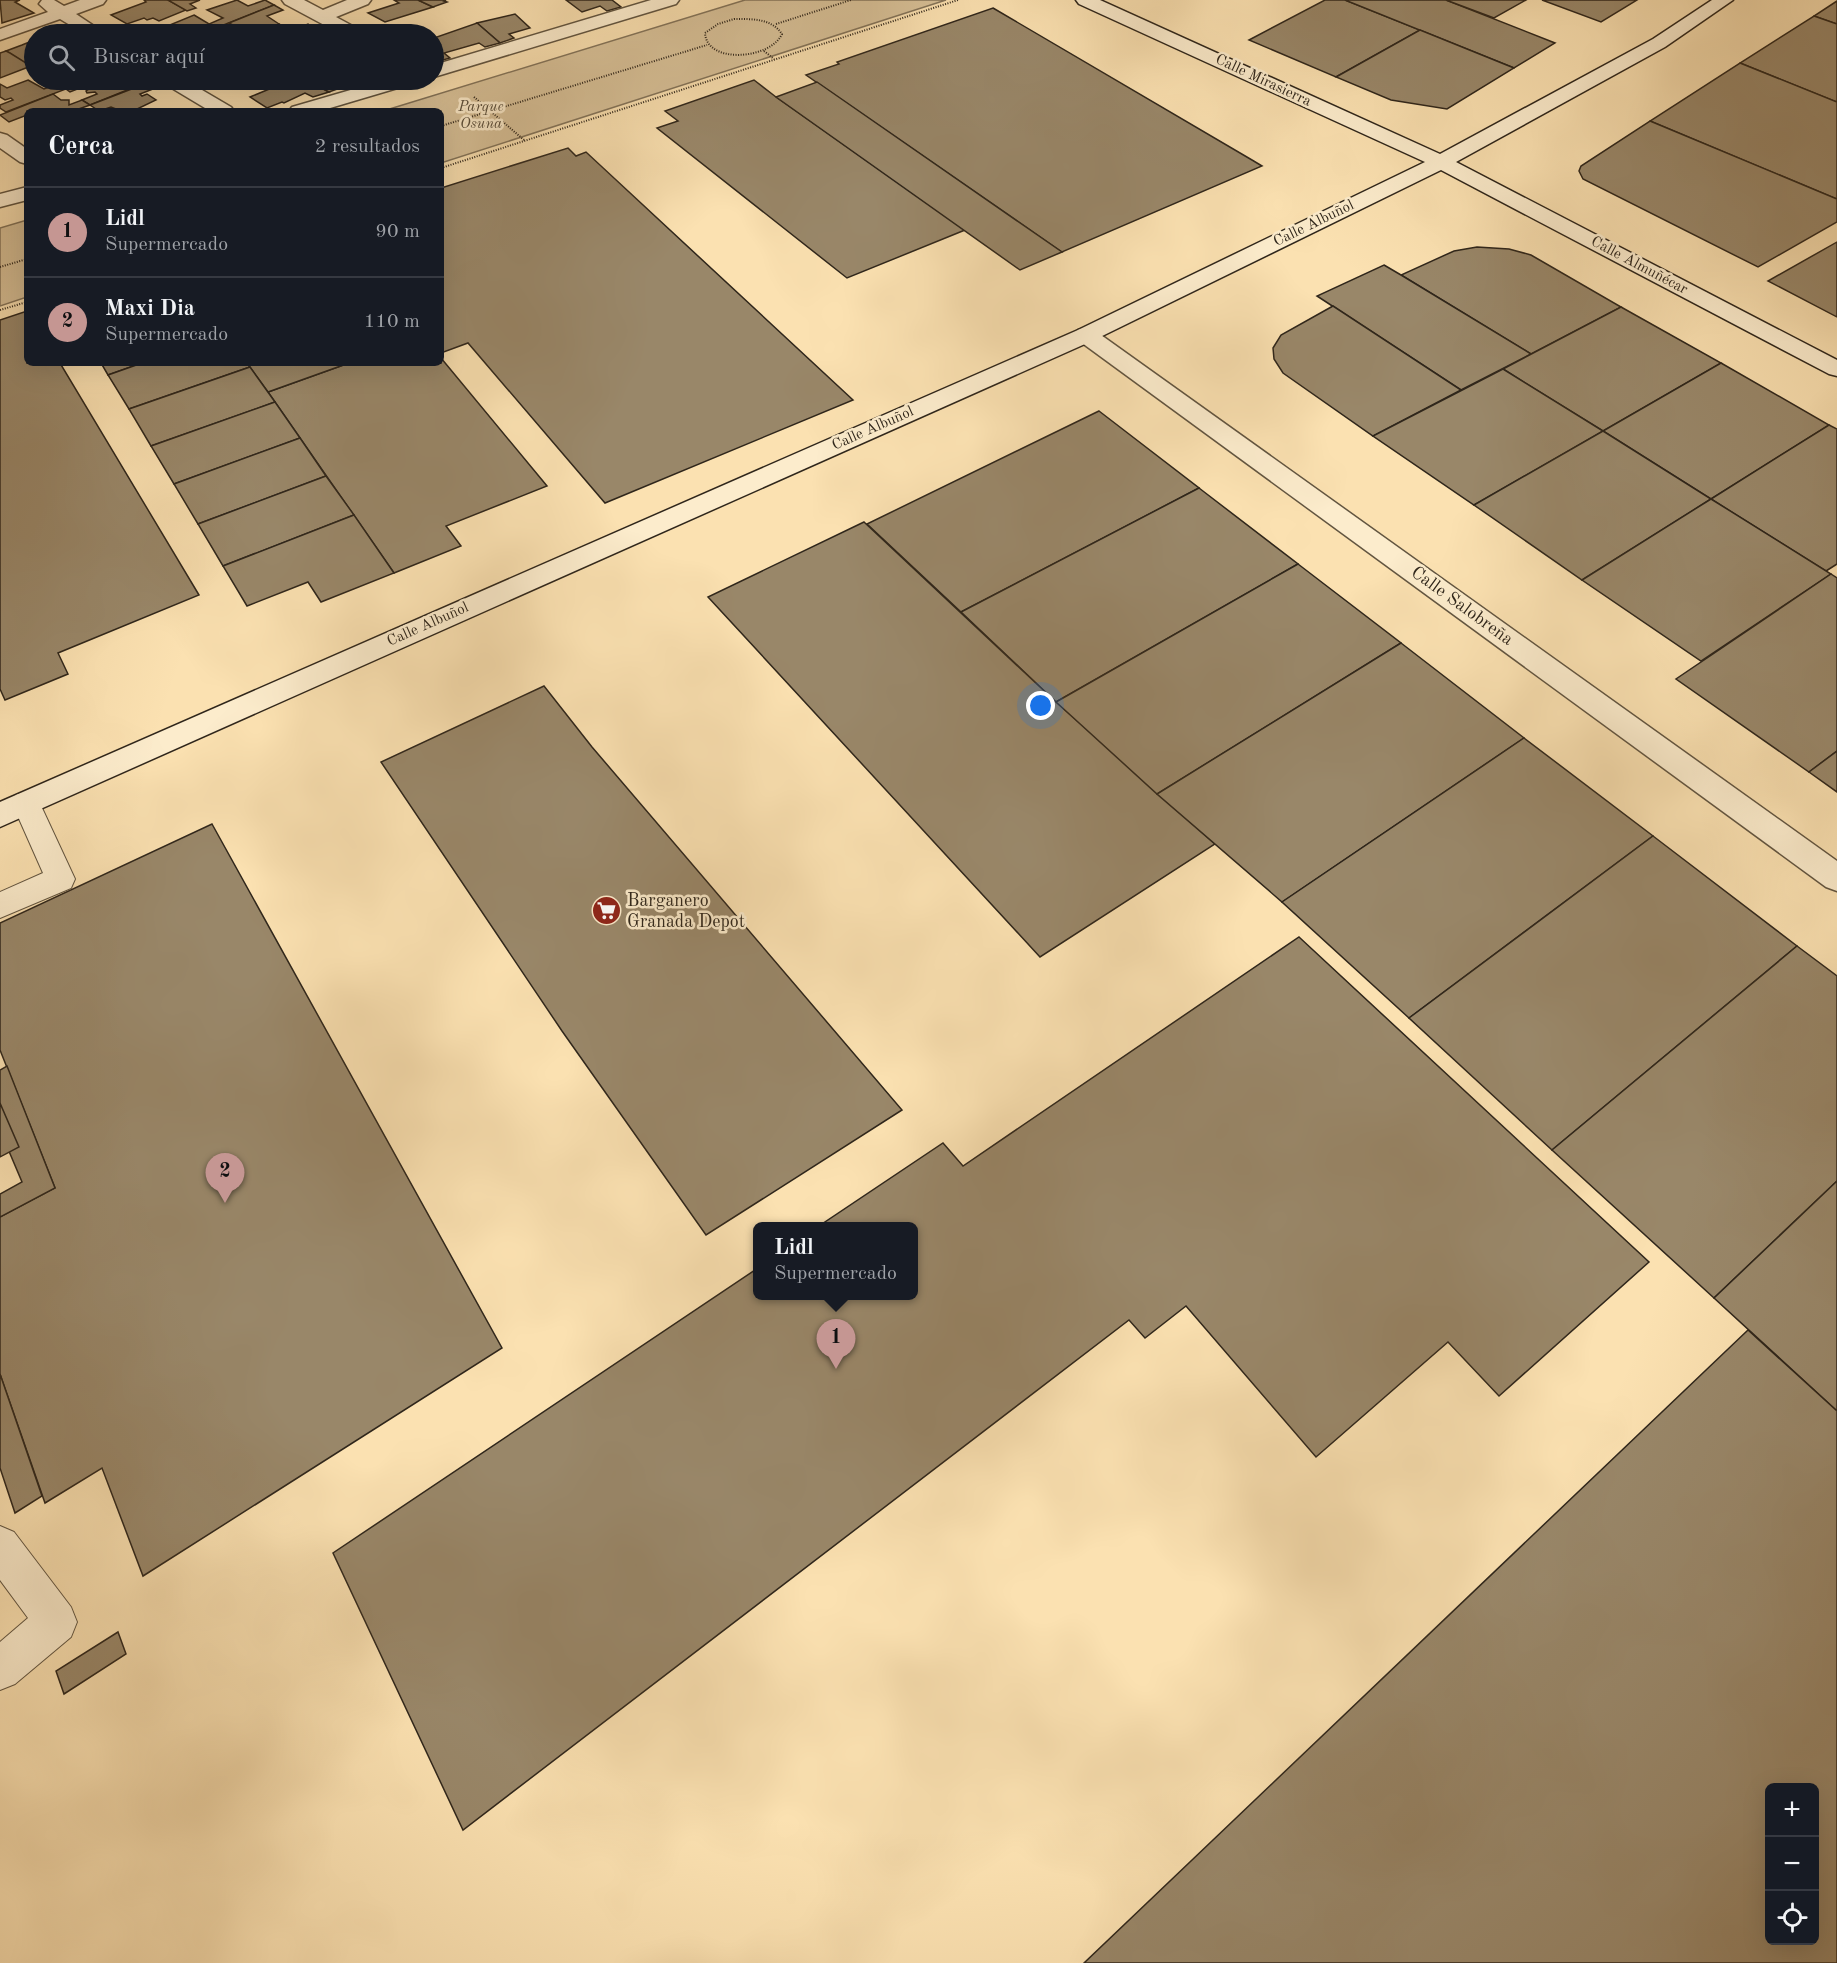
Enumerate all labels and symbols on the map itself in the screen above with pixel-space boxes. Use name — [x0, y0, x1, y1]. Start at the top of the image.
street label: Calle Mirasierra — [1213, 52, 1314, 110]
park label: Parque Osuna — [457, 100, 504, 132]
street label: Calle Albuñol — [1271, 198, 1357, 250]
street label: Calle Almuñécar — [1588, 234, 1690, 298]
street label: Calle Albuñol — [830, 404, 916, 454]
street label: Calle Salobreña — [1408, 563, 1516, 649]
street label: Calle Albuñol — [385, 600, 471, 650]
your location — [1026, 691, 1055, 720]
place label: Barganero Granada Depot — [627, 892, 745, 931]
supermarket icon: Barganero Granada Depot — [590, 895, 622, 927]
pin: 2 — [206, 1154, 244, 1203]
pin: 1 — [816, 1320, 856, 1369]

